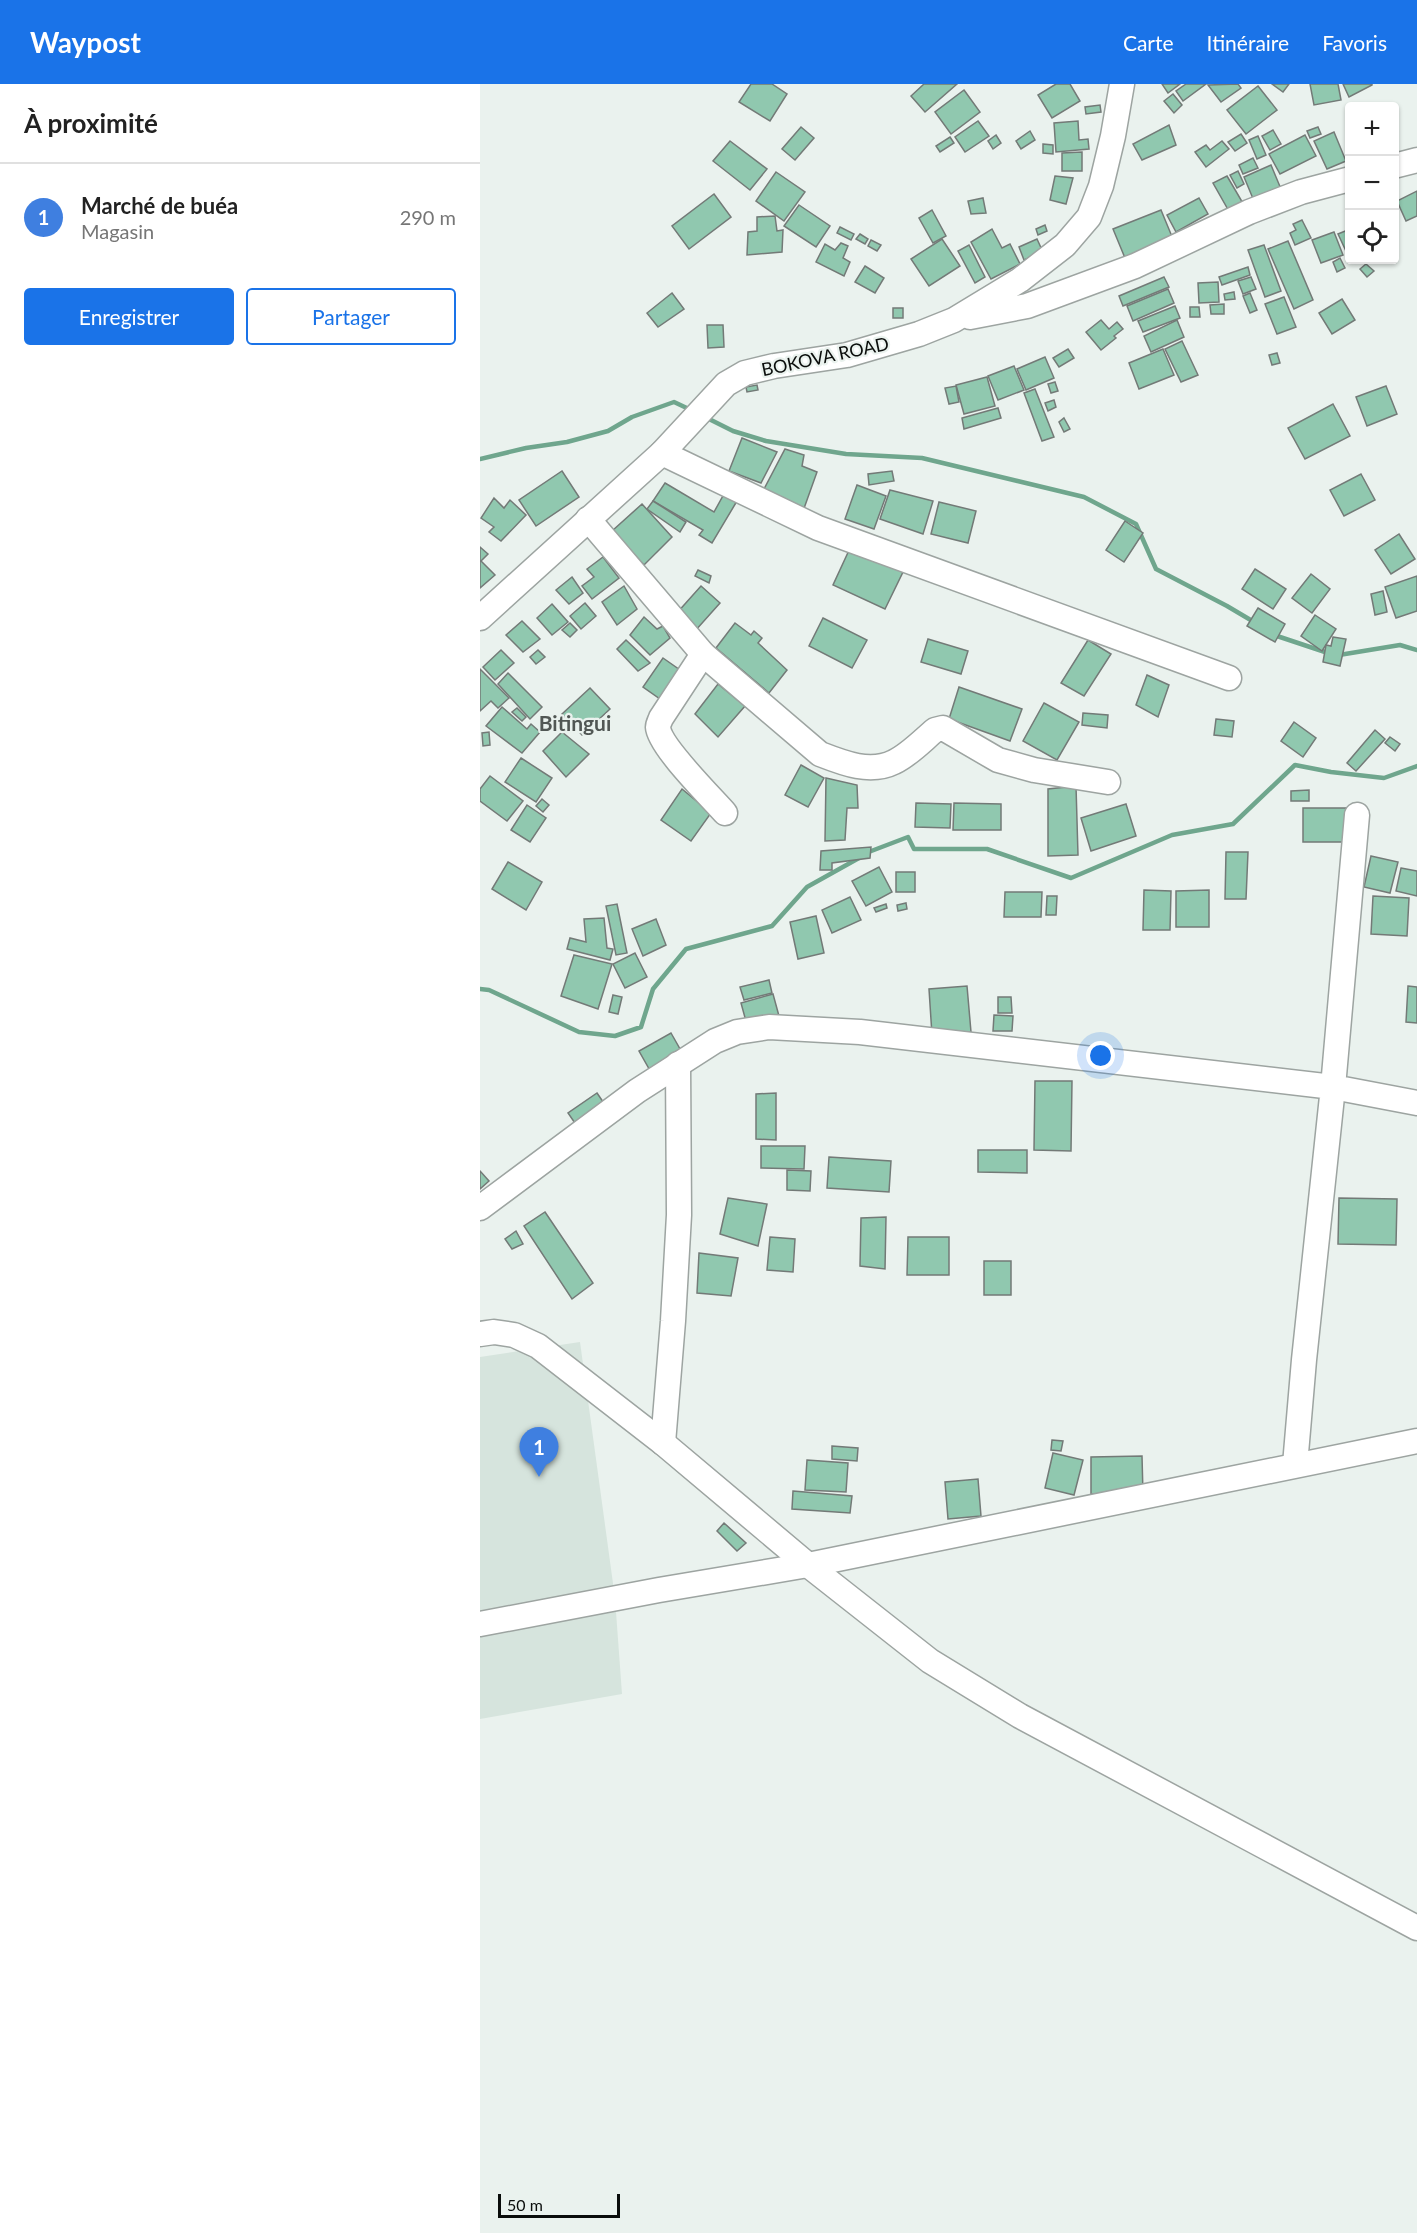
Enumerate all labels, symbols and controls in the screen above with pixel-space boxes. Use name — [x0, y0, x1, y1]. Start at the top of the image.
text: Waypost — [30, 25, 141, 59]
text: Carte — [1123, 30, 1174, 55]
text: Itinéraire — [1207, 30, 1289, 55]
text: Favoris — [1322, 30, 1387, 55]
map controls — [1345, 102, 1399, 264]
button: + — [1345, 102, 1399, 156]
text: À proximité — [24, 107, 158, 139]
button: − — [1345, 156, 1399, 210]
text: Marché de buéa — [81, 192, 238, 219]
text: 1 — [38, 205, 49, 229]
text: 290 m — [400, 205, 456, 229]
button: locate — [1345, 210, 1399, 264]
text: Magasin — [81, 219, 154, 243]
button: Enregistrer — [24, 288, 234, 345]
button: Partager — [246, 288, 456, 345]
street label: BOKOVA ROAD — [759, 332, 891, 380]
district label: Bitingui — [539, 710, 611, 735]
your location — [1086, 1041, 1115, 1070]
pin: 1 — [520, 1428, 558, 1477]
scale bar — [498, 2191, 620, 2218]
text: 50 m — [507, 2195, 543, 2214]

